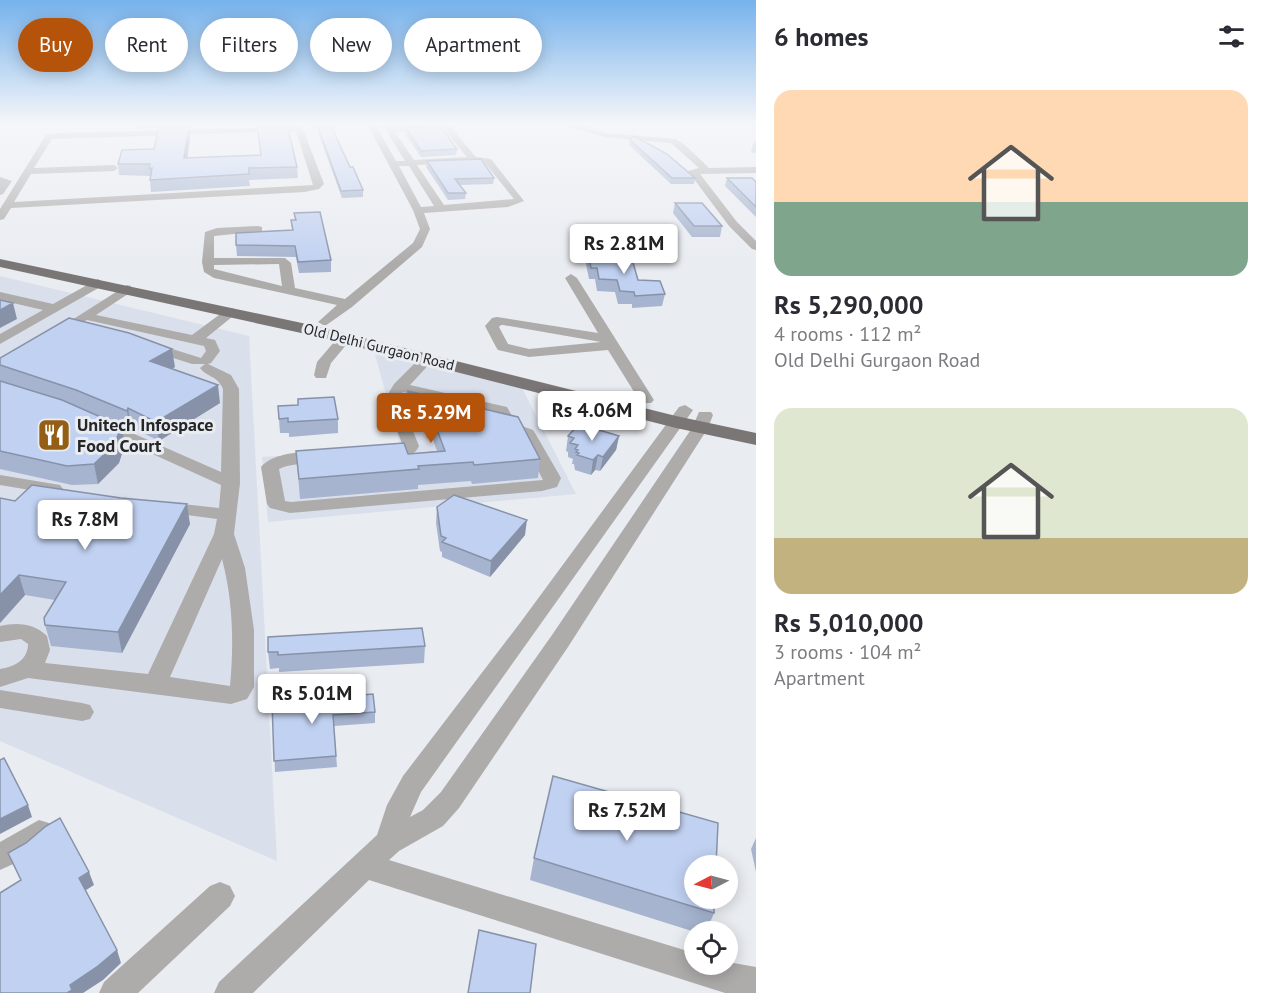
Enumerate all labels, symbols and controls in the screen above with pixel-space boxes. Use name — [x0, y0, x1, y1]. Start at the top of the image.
chip: Buy — [18, 18, 93, 72]
chip: Rent — [105, 18, 188, 72]
chip: Filters — [200, 18, 298, 72]
chip: New — [310, 18, 392, 72]
chip: Apartment — [404, 18, 542, 72]
text: 6 homes — [774, 20, 869, 53]
icon: filters — [1215, 20, 1248, 53]
icon: home — [957, 129, 1065, 237]
pin: Rs 2.81M — [562, 224, 686, 275]
text: Rs 2.81M — [584, 230, 664, 256]
text: Rs 5,290,000 — [774, 288, 924, 321]
street label: Old Delhi Gurgaon Road — [302, 319, 456, 374]
text: 4 rooms · 112 m² — [774, 321, 921, 347]
text: Old Delhi Gurgaon Road — [774, 347, 980, 373]
pin: Rs 4.06M — [530, 391, 654, 442]
pin: Rs 5.29M — [369, 393, 493, 444]
text: Rs 4.06M — [552, 397, 632, 423]
text: Rs 5.29M — [391, 399, 471, 425]
place label: Unitech Infospace Food Court — [77, 413, 214, 457]
restaurant icon: Unitech Infospace Food Court — [36, 417, 72, 453]
icon: home — [957, 447, 1065, 555]
pin: Rs 7.8M — [30, 500, 140, 551]
text: Rs 7.8M — [52, 506, 118, 532]
text: Rs 5,010,000 — [774, 606, 924, 639]
text: 3 rooms · 104 m² — [774, 639, 921, 665]
text: Apartment — [774, 665, 865, 691]
pin: Rs 5.01M — [250, 674, 374, 725]
text: Rs 5.01M — [272, 680, 352, 706]
pin: Rs 7.52M — [565, 791, 689, 842]
text: Rs 7.52M — [588, 797, 666, 823]
north arrow — [684, 855, 738, 909]
map controls — [684, 855, 738, 975]
button: locate — [684, 921, 738, 975]

